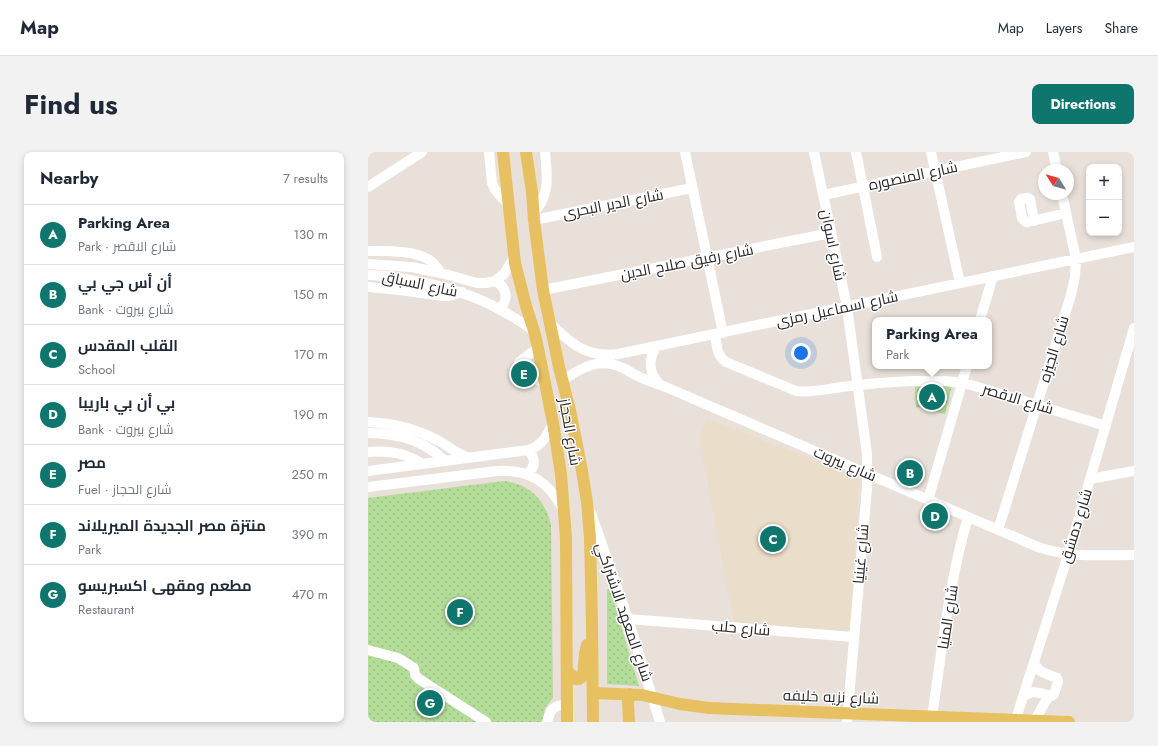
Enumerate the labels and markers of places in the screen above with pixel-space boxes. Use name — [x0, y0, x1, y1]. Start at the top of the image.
pin: E — [511, 359, 537, 389]
pin: A — [919, 382, 945, 412]
pin: B — [897, 458, 923, 488]
pin: D — [922, 501, 948, 531]
pin: C — [760, 524, 786, 554]
pin: F — [447, 597, 473, 627]
pin: G — [417, 688, 443, 718]

